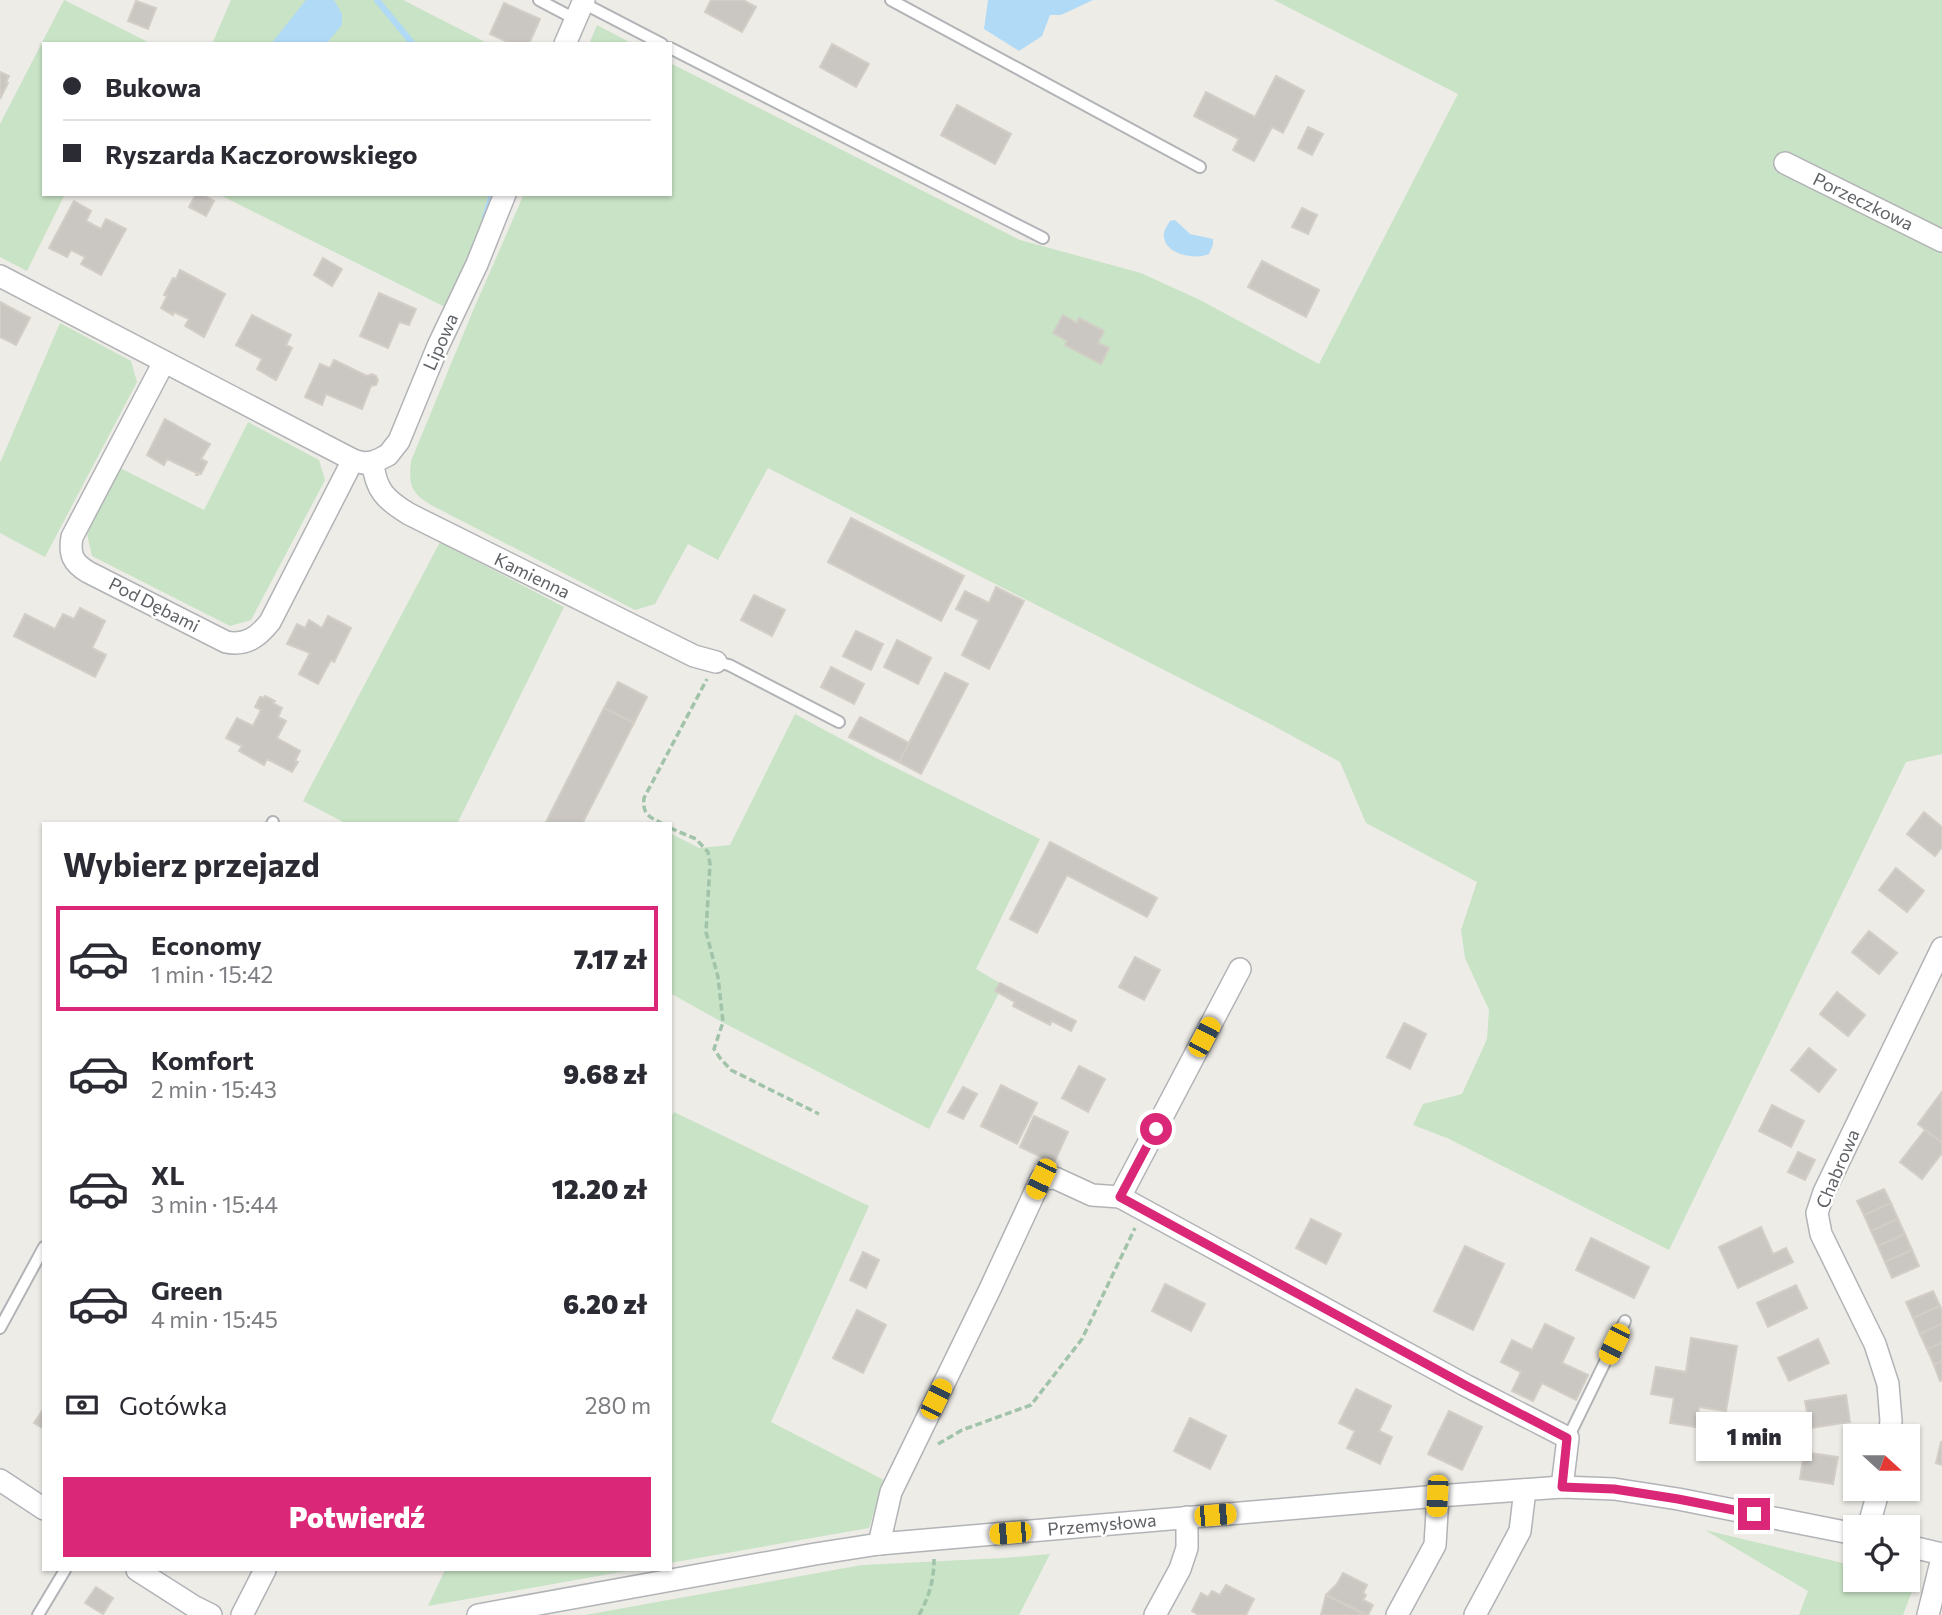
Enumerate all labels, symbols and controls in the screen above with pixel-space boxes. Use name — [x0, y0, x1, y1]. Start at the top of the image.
text: Bukowa — [105, 71, 201, 102]
text: Ryszarda Kaczorowskiego — [105, 138, 418, 169]
street label: Porzeczkowa — [1810, 167, 1917, 235]
street label: Lipowa — [418, 310, 462, 373]
street label: Kamienna — [491, 547, 574, 603]
street label: Pod Dębami — [105, 572, 203, 636]
text: Wybierz przejazd — [63, 844, 320, 884]
icon: car — [67, 927, 130, 990]
text: Economy — [151, 929, 262, 960]
text: 7.17 zł — [574, 943, 647, 974]
text: 1 min · 15:42 — [151, 960, 273, 988]
car — [1185, 1014, 1224, 1060]
icon: car — [67, 1042, 130, 1105]
text: Komfort — [151, 1044, 254, 1075]
text: 9.68 zł — [563, 1058, 647, 1089]
text: 2 min · 15:43 — [151, 1075, 277, 1103]
route start — [1140, 1113, 1172, 1145]
street label: Chabrowa — [1811, 1126, 1864, 1211]
car — [1023, 1156, 1060, 1202]
icon: car — [67, 1157, 130, 1220]
text: XL — [151, 1159, 185, 1190]
text: 12.20 zł — [552, 1173, 647, 1204]
text: 3 min · 15:44 — [151, 1190, 278, 1218]
icon: car — [67, 1272, 130, 1335]
text: Green — [151, 1274, 223, 1305]
text: 6.20 zł — [563, 1288, 647, 1319]
text: 4 min · 15:45 — [151, 1305, 278, 1333]
car — [1596, 1321, 1633, 1367]
car — [918, 1376, 955, 1422]
icon: cash — [63, 1386, 101, 1424]
text: Gotówka — [119, 1389, 227, 1420]
text: 280 m — [585, 1391, 651, 1419]
callout: 1 min — [1696, 1412, 1812, 1462]
text: 1 min — [1726, 1422, 1782, 1450]
north arrow — [1843, 1424, 1920, 1502]
map controls — [1843, 1424, 1920, 1592]
car — [1426, 1474, 1449, 1518]
button: Potwierdź — [63, 1477, 651, 1557]
route end — [1738, 1498, 1770, 1530]
car — [1194, 1503, 1237, 1527]
street label: Przemysłowa — [1046, 1508, 1157, 1540]
button: locate — [1843, 1515, 1920, 1592]
car — [989, 1521, 1032, 1545]

